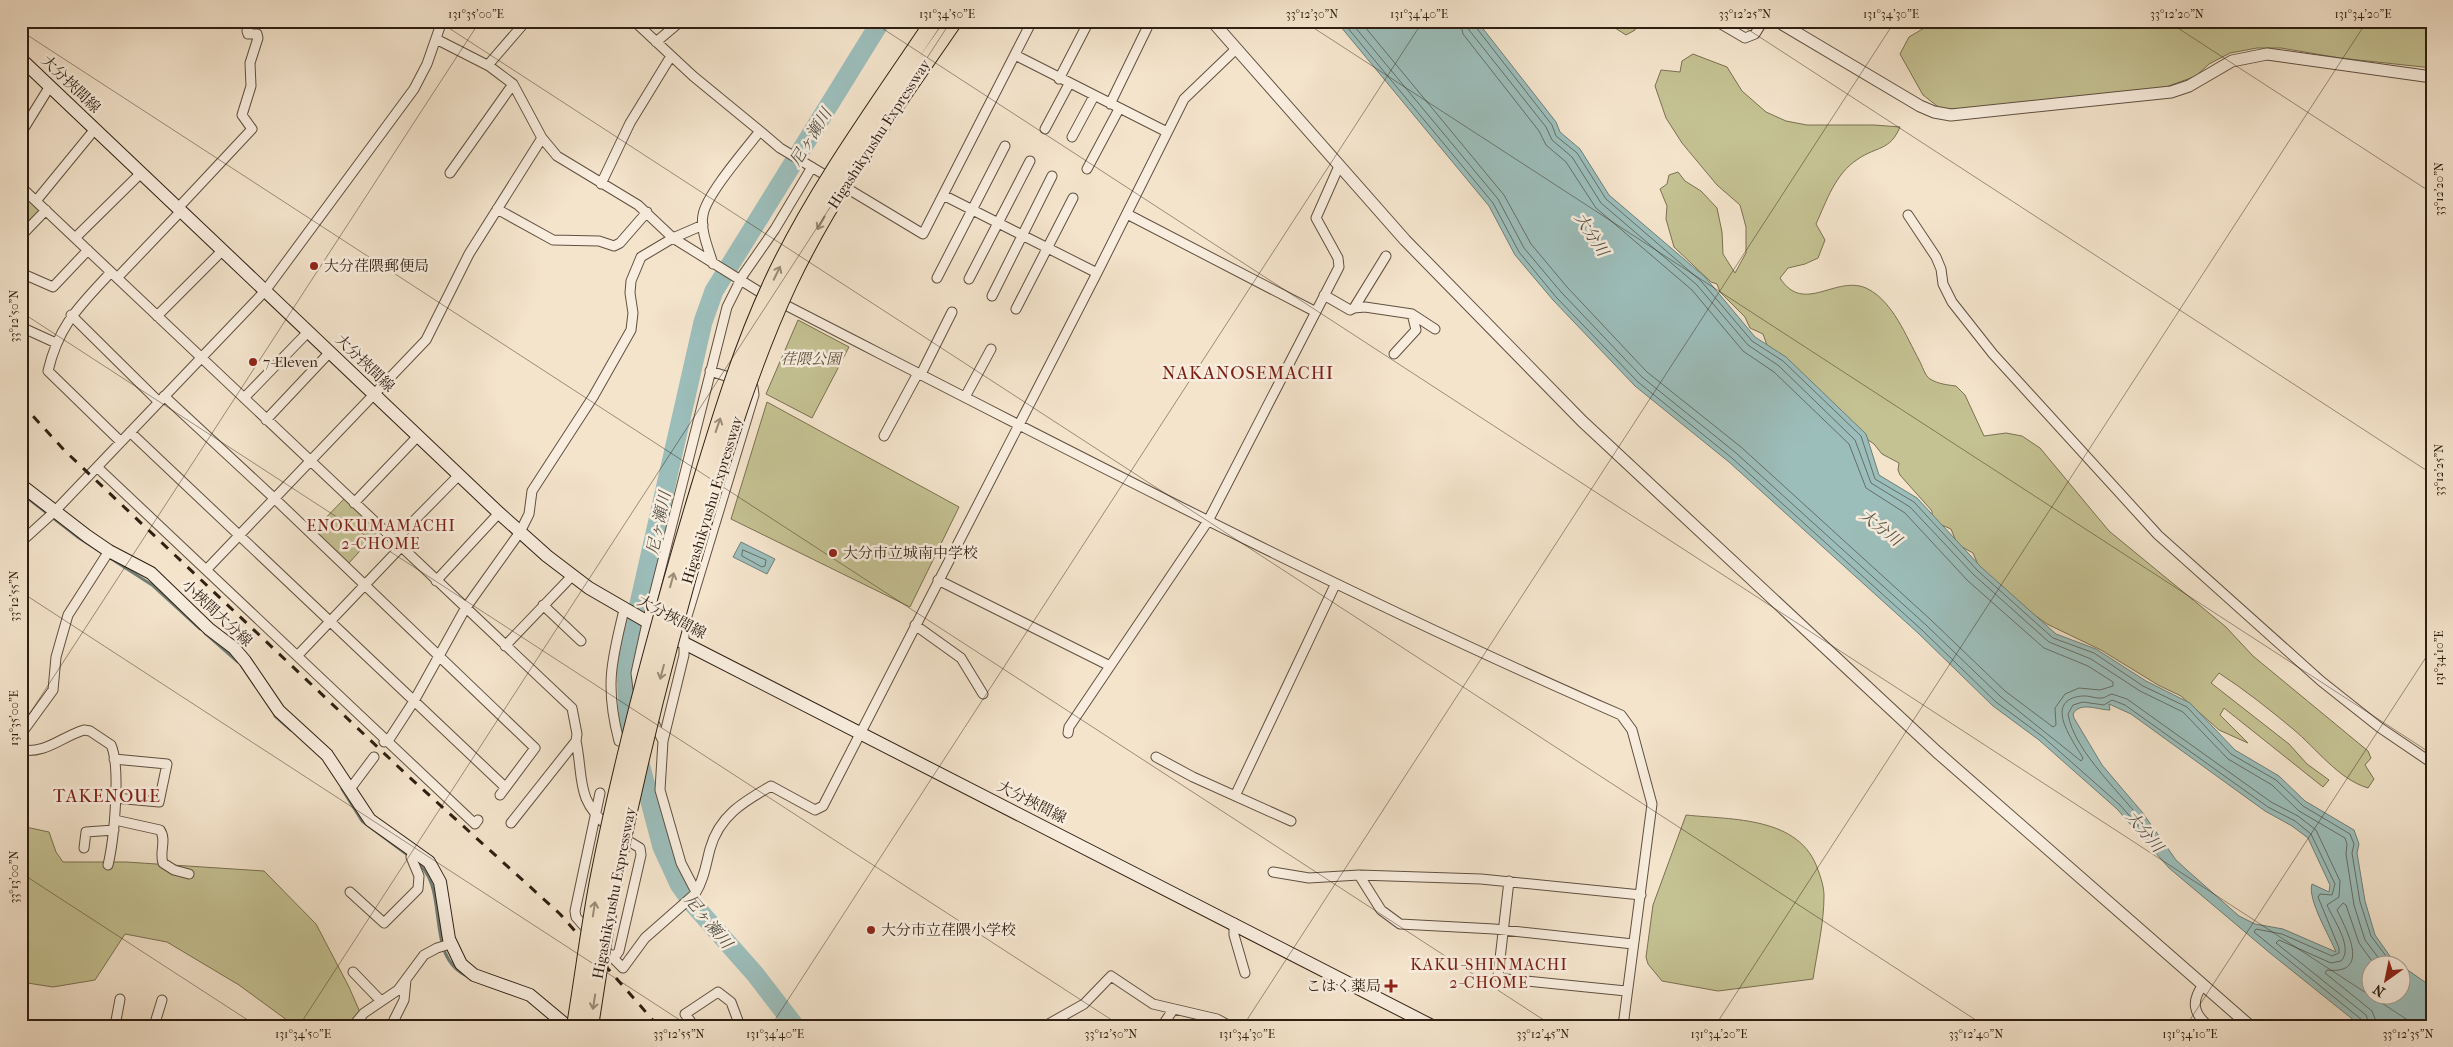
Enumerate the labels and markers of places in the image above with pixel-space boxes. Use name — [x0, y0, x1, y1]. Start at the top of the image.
place label: 大分荏隈郵便局 — [324, 257, 429, 275]
marker: 大分荏隈郵便局 — [308, 260, 320, 272]
place label: 7-Eleven — [263, 353, 318, 371]
marker: 7-Eleven — [247, 356, 259, 368]
place label: 大分市立城南中学校 — [843, 544, 978, 562]
marker: 大分市立城南中学校 — [827, 547, 839, 559]
place label: 大分市立荏隈小学校 — [881, 921, 1016, 939]
marker: 大分市立荏隈小学校 — [865, 924, 877, 936]
place label: こはく薬局 — [1306, 977, 1381, 995]
marker: こはく薬局 — [1385, 980, 1397, 992]

